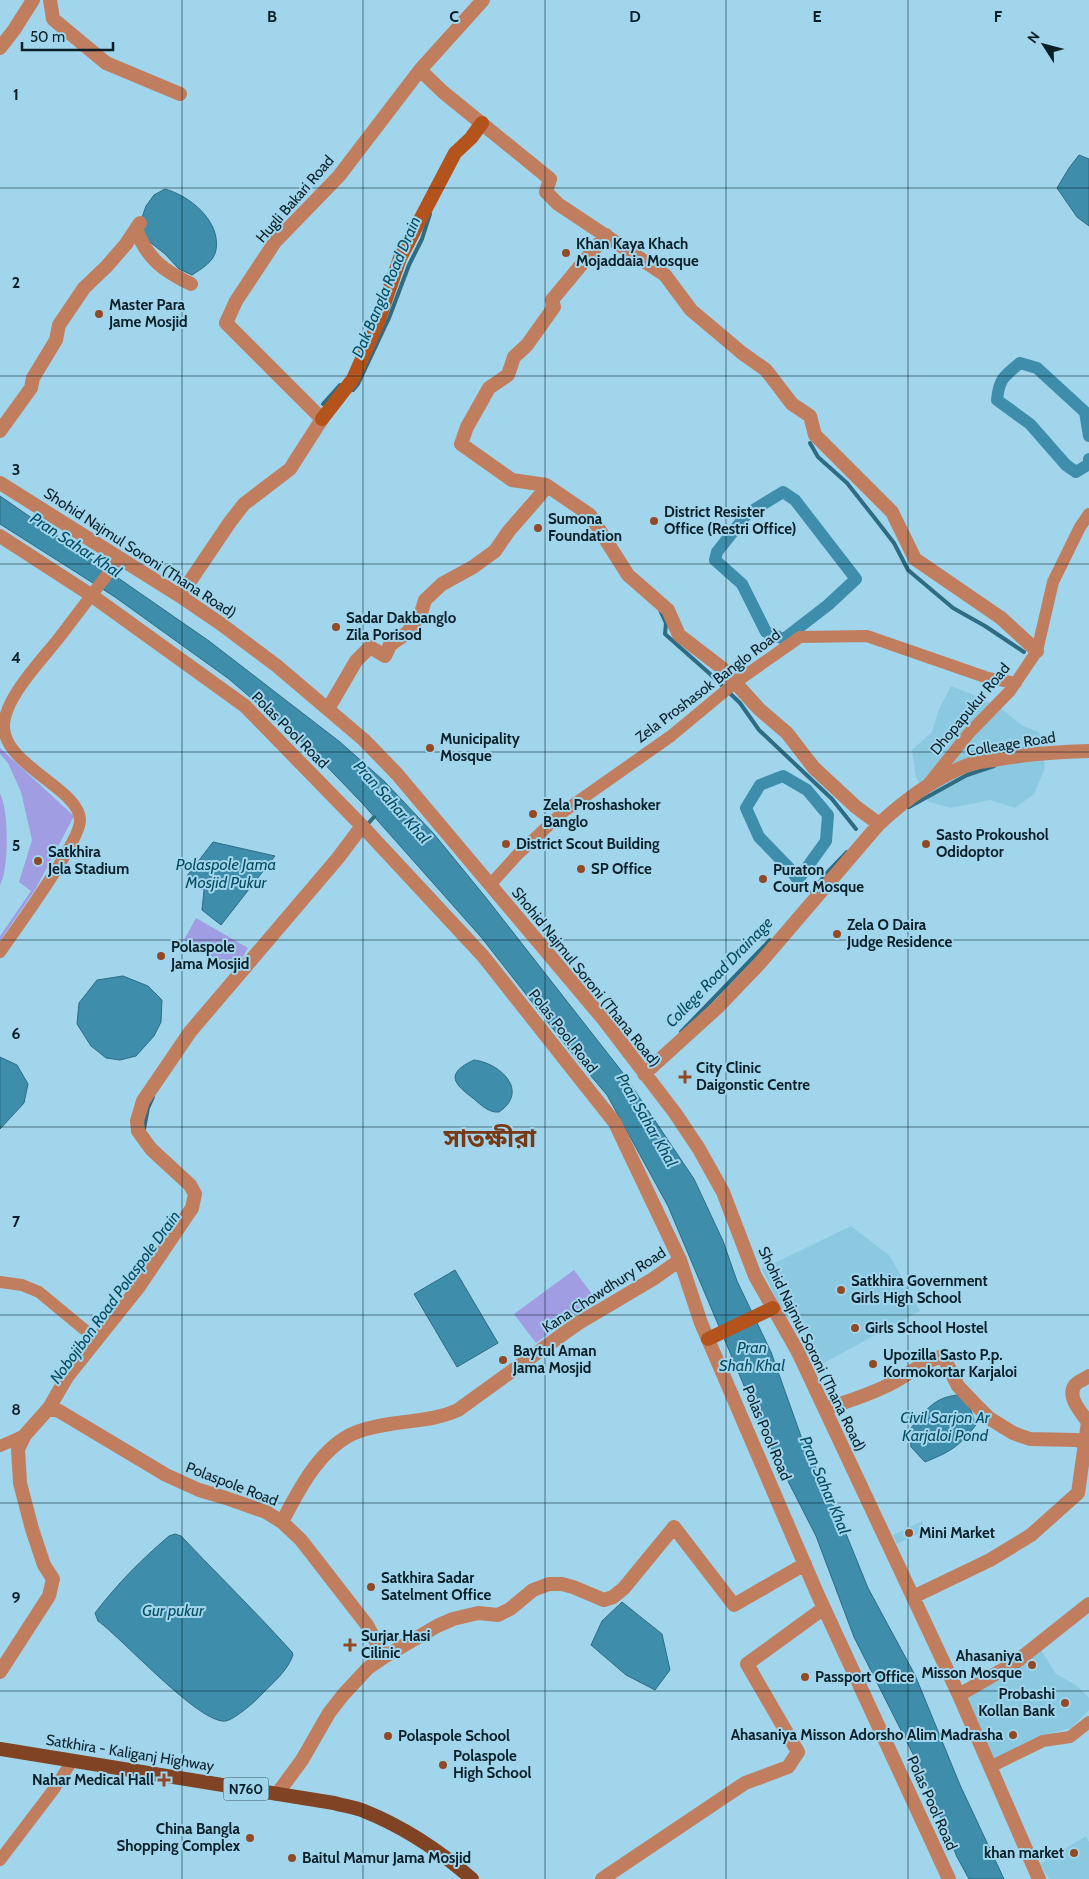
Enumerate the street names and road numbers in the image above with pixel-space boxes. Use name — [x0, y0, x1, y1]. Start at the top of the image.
street label: Hugli Bakari Road — [252, 152, 338, 246]
street label: Shohid Najmul Soroni (Thana Road) — [40, 484, 240, 622]
street label: Zela Proshasok Banglo Road — [632, 626, 784, 746]
street label: Dhopapukur Road — [926, 659, 1014, 759]
street label: Polas Pool Road — [248, 688, 332, 772]
street label: Colleage Road — [965, 728, 1057, 760]
street label: Shohid Najmul Soroni (Thana Road) — [508, 884, 664, 1070]
street label: Polas Pool Road — [525, 986, 601, 1076]
street label: Kana Chowdhury Road — [539, 1243, 669, 1337]
street label: Shohid Najmul Soroni (Thana Road) — [754, 1244, 870, 1454]
street label: Polas Pool Road — [739, 1383, 795, 1483]
street label: Polaspole Road — [183, 1458, 281, 1510]
street label: Satkhira - Kaliganj Highway — [45, 1731, 216, 1775]
street label: Polas Pool Road — [903, 1753, 961, 1853]
road number: N760 — [224, 1778, 268, 1800]

